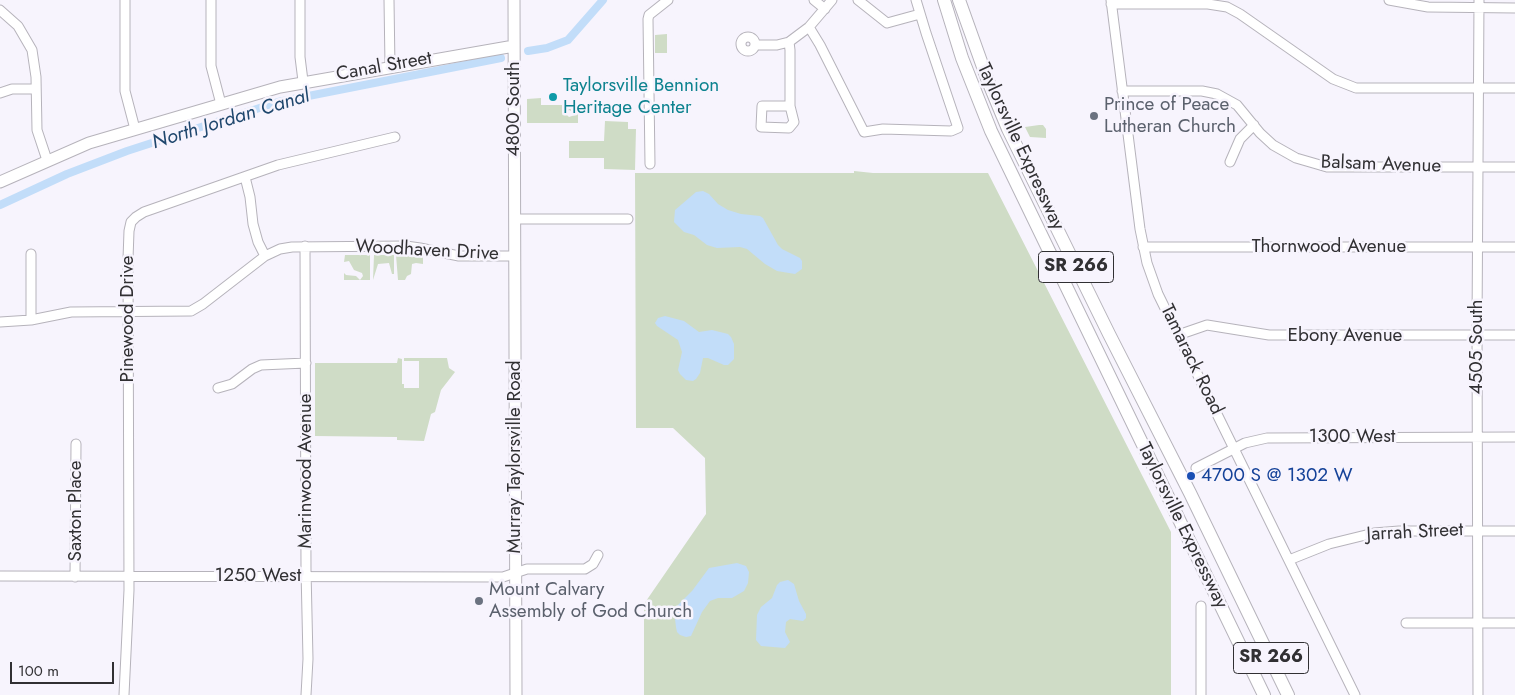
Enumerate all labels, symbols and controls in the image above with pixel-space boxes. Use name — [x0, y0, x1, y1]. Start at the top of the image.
street label: Canal Street — [334, 47, 434, 87]
street label: Taylorsville Expressway — [971, 60, 1069, 234]
street label: 4800 South — [503, 61, 525, 157]
place label: Taylorsville Bennion Heritage Center — [563, 75, 719, 119]
water label: North Jordan Canal — [149, 85, 313, 155]
marker: Taylorsville Bennion Heritage Center — [547, 91, 559, 103]
place label: Prince of Peace Lutheran Church — [1104, 94, 1236, 138]
marker: Prince of Peace Lutheran Church — [1088, 110, 1100, 122]
street label: Balsam Avenue — [1320, 152, 1442, 178]
street label: Woodhaven Drive — [355, 236, 499, 266]
street label: Thornwood Avenue — [1252, 236, 1406, 258]
road number: SR 266 — [1038, 252, 1114, 282]
street label: Pinewood Drive — [117, 256, 139, 382]
street label: 4505 South — [1466, 300, 1488, 394]
street label: Tamarack Road — [1154, 301, 1228, 419]
street label: Ebony Avenue — [1288, 325, 1402, 347]
street label: Murray Taylorsville Road — [504, 360, 526, 554]
street label: Marinwood Avenue — [295, 394, 317, 548]
street label: 1300 West — [1309, 426, 1395, 448]
street label: Taylorsville Expressway — [1132, 439, 1232, 613]
street label: Saxton Place — [65, 461, 87, 561]
place label: 4700 S @ 1302 W — [1201, 465, 1353, 487]
marker: 4700 S @ 1302 W — [1185, 470, 1197, 482]
street label: Jarrah Street — [1366, 519, 1464, 547]
street label: 1250 West — [215, 565, 301, 587]
place label: Mount Calvary Assembly of God Church — [489, 579, 692, 623]
marker: Mount Calvary Assembly of God Church — [473, 595, 485, 607]
road number: SR 266 — [1234, 642, 1308, 674]
scale bar — [12, 652, 116, 684]
text: 100 m — [18, 660, 59, 682]

